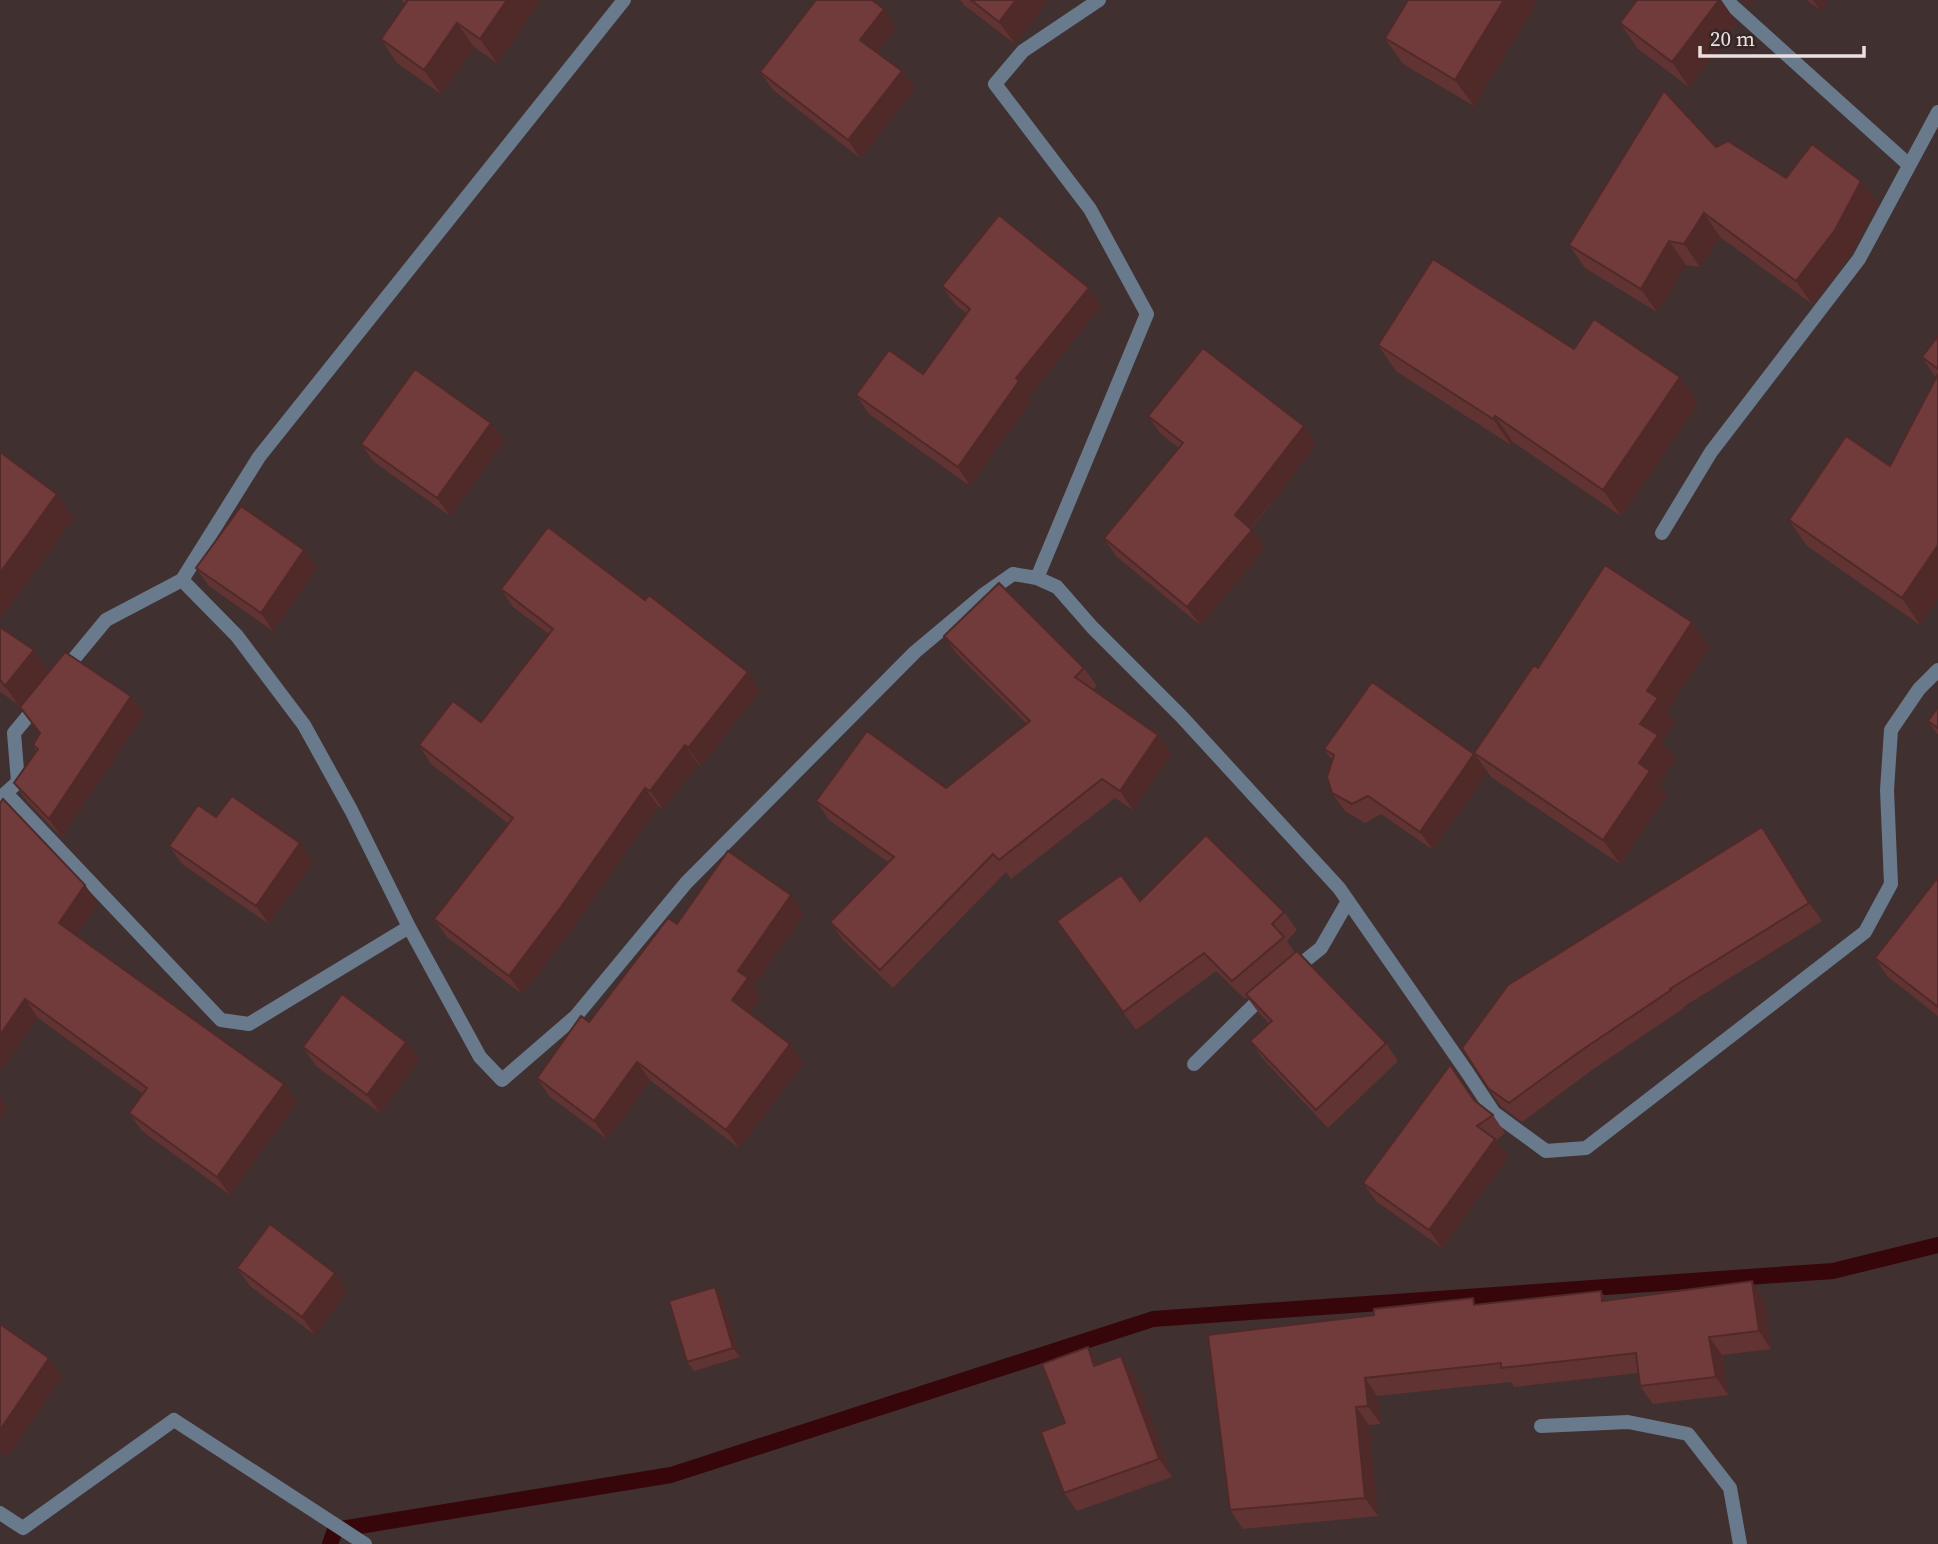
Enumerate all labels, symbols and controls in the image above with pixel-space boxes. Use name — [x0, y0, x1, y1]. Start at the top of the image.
scale bar — [1700, 14, 1864, 58]
text: 20 m — [1710, 24, 1755, 53]

